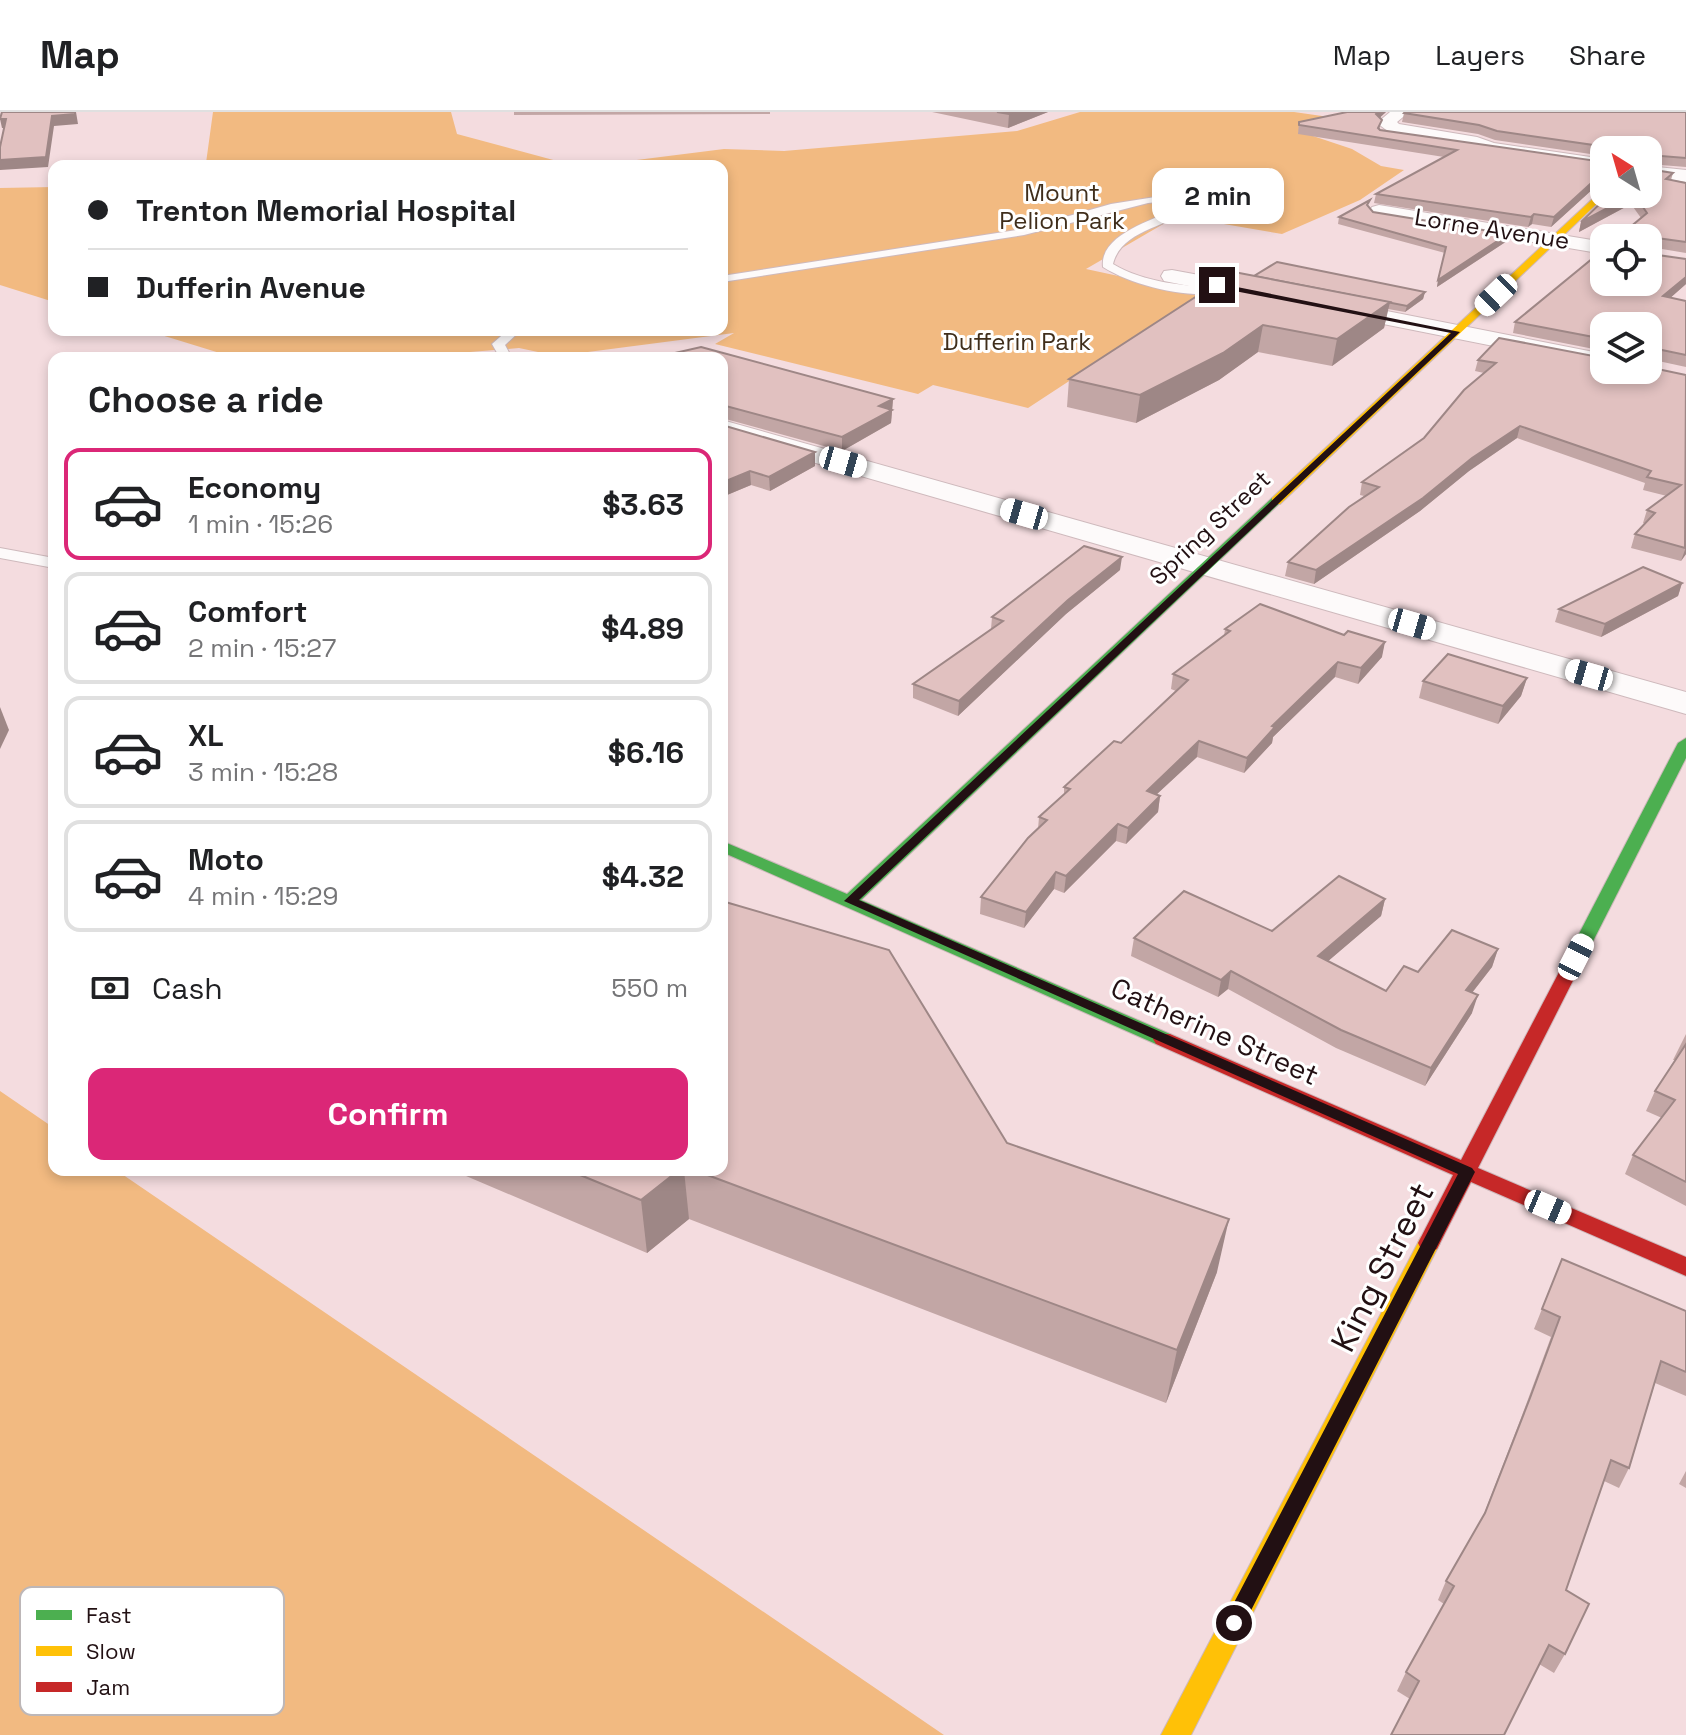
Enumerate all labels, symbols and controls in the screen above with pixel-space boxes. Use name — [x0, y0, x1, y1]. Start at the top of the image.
text: Map — [40, 31, 120, 79]
text: Map — [1333, 37, 1391, 73]
text: Layers — [1435, 37, 1525, 73]
text: Share — [1569, 37, 1646, 73]
north arrow — [1590, 136, 1662, 208]
map controls — [1590, 136, 1662, 384]
callout: 2 min — [1151, 169, 1283, 225]
park label: Mount Pelion Park — [999, 177, 1125, 236]
text: 2 min — [1184, 179, 1252, 213]
text: Trenton Memorial Hospital — [136, 191, 516, 230]
street label: Lorne Avenue — [1412, 201, 1572, 256]
button: locate — [1590, 224, 1662, 296]
route end — [1199, 267, 1235, 303]
text: Dufferin Avenue — [136, 268, 366, 307]
car — [1470, 270, 1522, 320]
button: layers — [1590, 312, 1662, 384]
park label: Dufferin Park — [943, 326, 1091, 357]
text: Choose a ride — [88, 377, 324, 423]
car — [817, 444, 869, 480]
street label: Spring Street — [1143, 464, 1277, 592]
icon: car — [92, 468, 164, 540]
text: Economy — [188, 468, 321, 507]
text: $3.63 — [602, 485, 684, 524]
car — [998, 496, 1050, 532]
text: 1 min · 15:26 — [188, 507, 333, 541]
icon: car — [92, 592, 164, 664]
text: Comfort — [188, 592, 307, 631]
car — [1386, 606, 1438, 642]
text: $4.89 — [601, 609, 684, 648]
text: 2 min · 15:27 — [188, 631, 336, 665]
car — [1563, 657, 1615, 693]
icon: car — [92, 716, 164, 788]
text: XL — [188, 716, 224, 755]
text: $6.16 — [608, 733, 684, 772]
text: 3 min · 15:28 — [188, 755, 338, 789]
icon: car — [92, 840, 164, 912]
text: Moto — [188, 840, 264, 879]
text: $4.32 — [602, 857, 684, 896]
text: 4 min · 15:29 — [188, 879, 338, 913]
car — [1554, 930, 1598, 984]
icon: cash — [88, 966, 132, 1010]
text: Cash — [152, 969, 223, 1008]
street label: Catherine Street — [1105, 969, 1325, 1093]
text: 550 m — [611, 971, 688, 1005]
button: Confirm — [88, 1068, 688, 1160]
street label: King Street — [1321, 1175, 1443, 1359]
car — [1521, 1187, 1575, 1227]
legend — [20, 1587, 284, 1715]
text: Fast — [86, 1601, 132, 1629]
route start — [1216, 1605, 1252, 1641]
text: Slow — [86, 1637, 136, 1665]
text: Jam — [86, 1673, 130, 1701]

